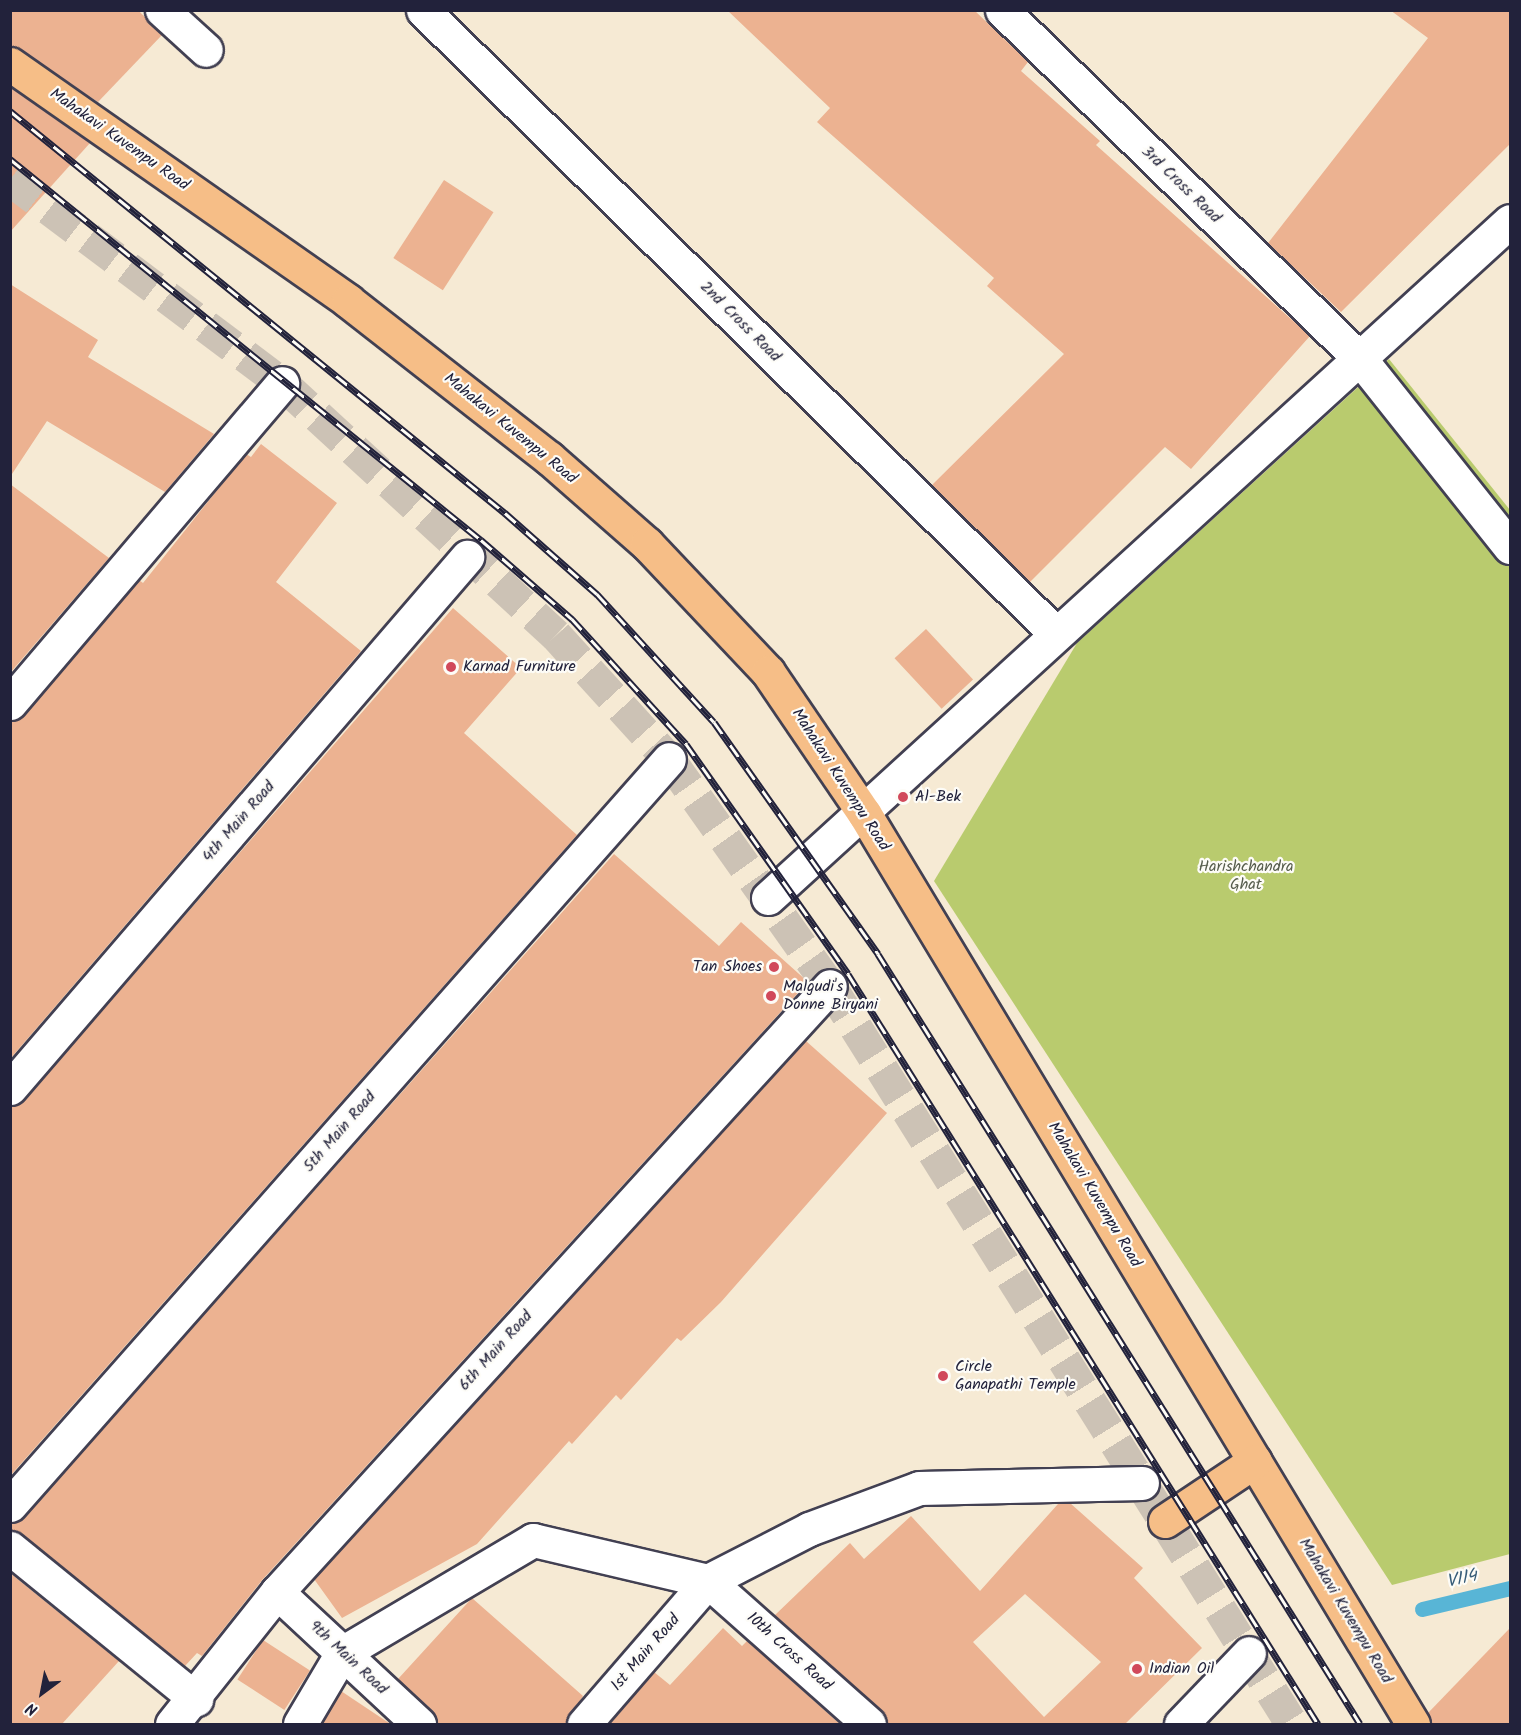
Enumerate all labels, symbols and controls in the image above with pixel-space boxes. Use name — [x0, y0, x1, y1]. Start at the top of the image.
street label: Mahakavi Kuvempu Road — [46, 85, 192, 195]
street label: 3rd Cross Road — [1137, 142, 1225, 228]
street label: 2nd Cross Road — [696, 278, 784, 366]
street label: Mahakavi Kuvempu Road — [440, 369, 580, 489]
place label: Karnad Furniture — [463, 657, 576, 677]
marker: Karnad Furniture — [444, 660, 458, 674]
street label: Mahakavi Kuvempu Road — [787, 705, 893, 855]
street label: 4th Main Road — [199, 778, 279, 866]
place label: Al-Bek — [915, 787, 961, 807]
marker: Al-Bek — [896, 790, 910, 804]
park label: Harishchandra Ghat — [1198, 857, 1294, 895]
place label: Tan Shoes — [693, 957, 762, 977]
marker: Tan Shoes — [767, 960, 781, 974]
place label: Malgudi's Donne Biryani — [783, 977, 878, 1015]
marker: Malgudi's Donne Biryani — [764, 989, 778, 1003]
street label: 5th Main Road — [300, 1088, 380, 1176]
street label: Mahakavi Kuvempu Road — [1043, 1119, 1145, 1271]
street label: 6th Main Road — [455, 1307, 537, 1395]
place label: Circle Ganapathi Temple — [955, 1357, 1076, 1395]
marker: Circle Ganapathi Temple — [936, 1369, 950, 1383]
street label: Mahakavi Kuvempu Road — [1294, 1535, 1396, 1687]
water label: V114 — [1444, 1566, 1480, 1594]
street label: 10th Cross Road — [742, 1609, 836, 1695]
street label: 1st Main Road — [607, 1611, 685, 1695]
street label: 9th Main Road — [305, 1617, 391, 1699]
place label: Indian Oil — [1149, 1659, 1214, 1679]
marker: Indian Oil — [1130, 1662, 1144, 1676]
north arrow — [12, 1663, 72, 1723]
text: N — [21, 1695, 43, 1722]

